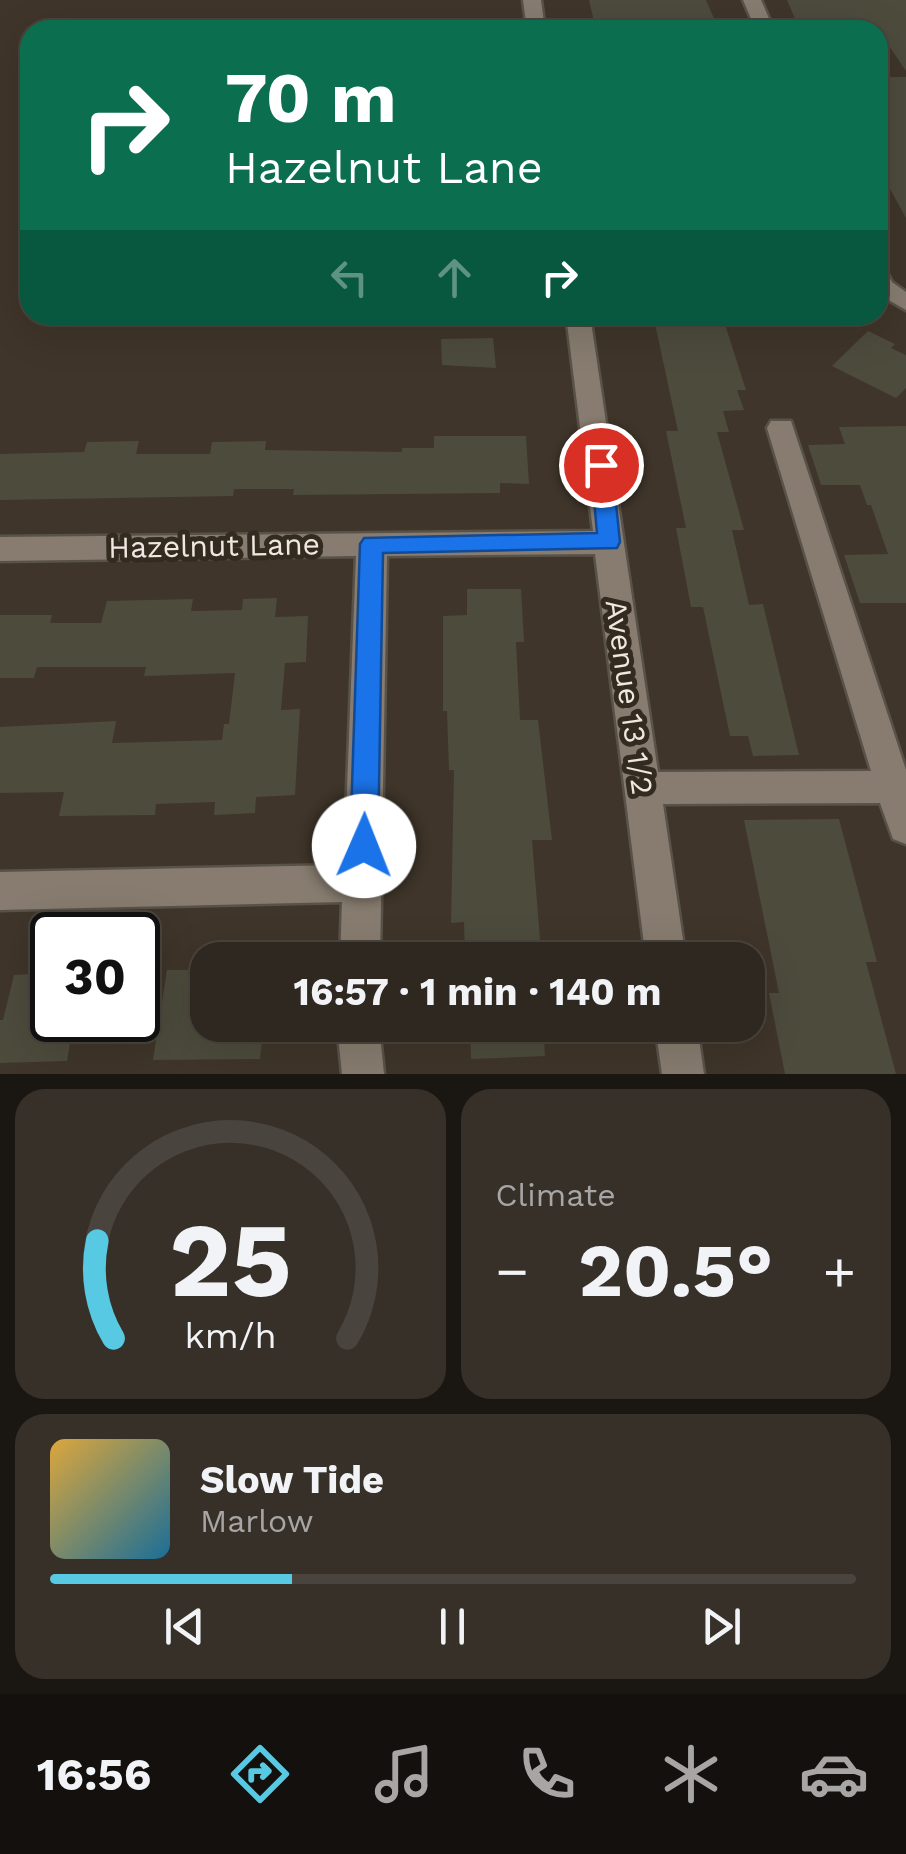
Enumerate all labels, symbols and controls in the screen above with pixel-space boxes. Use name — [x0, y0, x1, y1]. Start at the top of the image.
text: 70 m — [225, 57, 397, 139]
icon: right — [60, 60, 190, 190]
text: Hazelnut Lane — [225, 141, 543, 194]
icon: left — [322, 250, 377, 305]
icon: ahead — [427, 250, 482, 305]
icon: right — [532, 250, 587, 305]
pin — [559, 423, 644, 508]
icon: arrive — [574, 438, 629, 493]
street label: Hazelnut Lane — [108, 526, 320, 565]
street label: Avenue 13 1/2 — [598, 597, 661, 797]
position arrow — [312, 794, 416, 898]
speed limit sign: 30 — [30, 912, 160, 1042]
text: 16:57 · 1 min · 140 m — [294, 970, 661, 1014]
text: Climate — [496, 1176, 616, 1214]
text: 25 — [169, 1199, 292, 1321]
text: 20.5° — [578, 1226, 773, 1314]
text: − — [496, 1239, 529, 1303]
text: + — [823, 1239, 856, 1303]
text: km/h — [184, 1315, 276, 1357]
text: Slow Tide — [200, 1458, 384, 1502]
text: Marlow — [200, 1502, 314, 1540]
icon: previous — [157, 1599, 212, 1654]
icon: pause — [425, 1599, 480, 1654]
icon: next — [694, 1599, 749, 1654]
icon: directions — [225, 1739, 295, 1809]
icon: music — [369, 1739, 439, 1809]
icon: phone — [512, 1739, 582, 1809]
icon: climate — [656, 1739, 726, 1809]
icon: car — [799, 1739, 869, 1809]
text: 16:56 — [37, 1748, 151, 1801]

